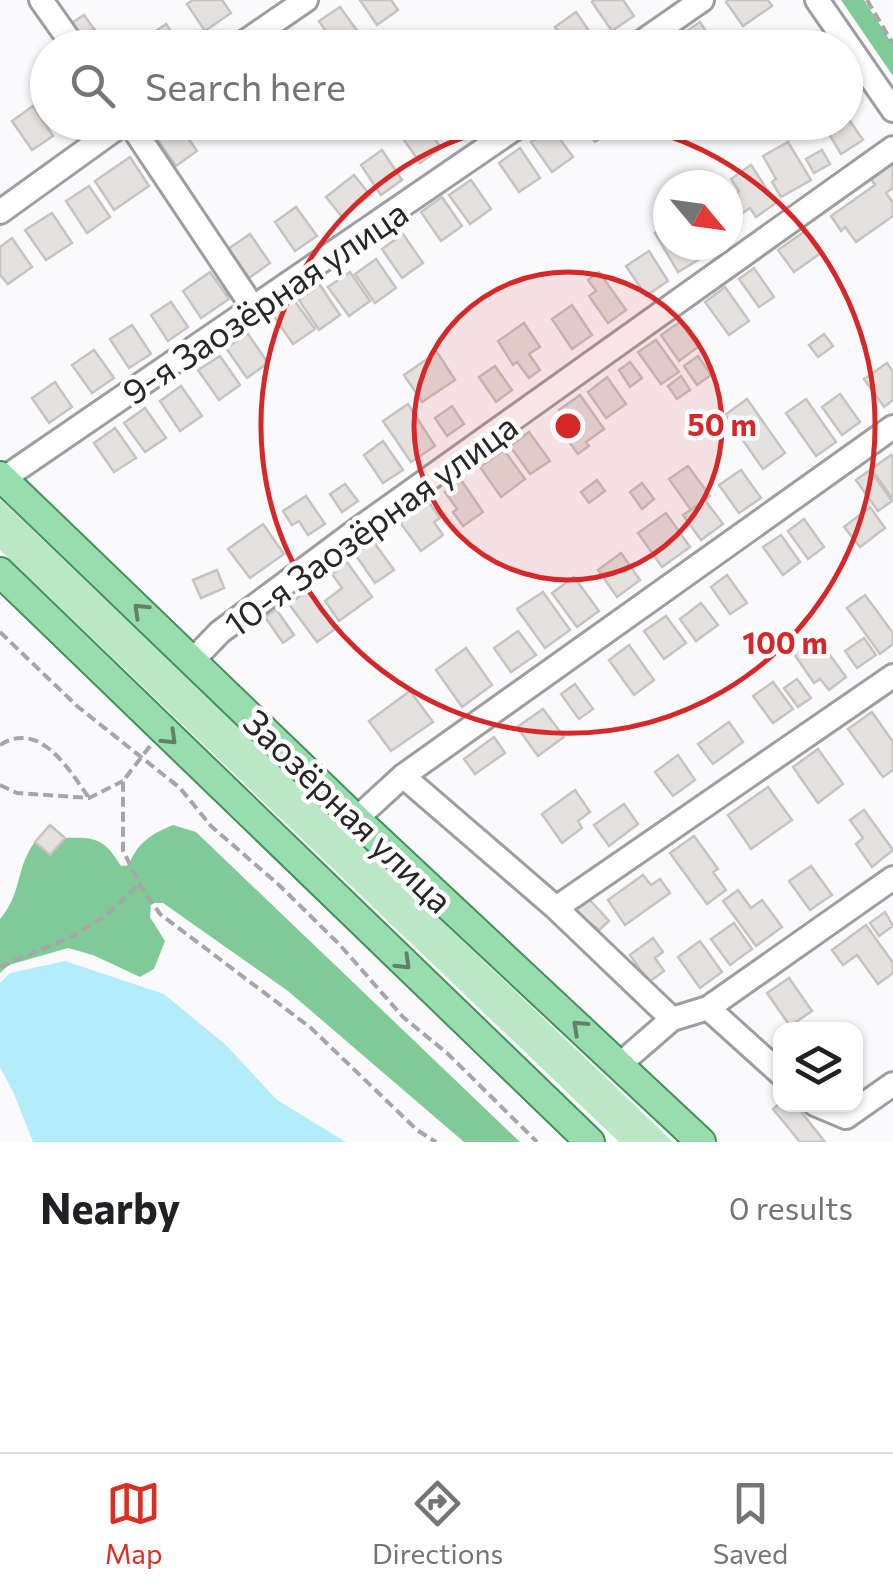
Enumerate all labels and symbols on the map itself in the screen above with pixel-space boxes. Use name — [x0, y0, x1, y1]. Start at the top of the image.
north arrow — [653, 170, 743, 260]
street label: 9-я Заозёрная улица — [113, 190, 415, 412]
street label: 10-я Заозёрная улица — [215, 403, 525, 645]
text: 50 m — [687, 405, 757, 442]
centre of rings — [550, 408, 586, 444]
one-way arrow — [134, 604, 152, 622]
text: 100 m — [742, 623, 828, 660]
street label: Заозёрная улица — [236, 699, 462, 921]
one-way arrow — [158, 726, 176, 744]
one-way arrow — [392, 951, 411, 969]
one-way arrow — [572, 1021, 591, 1039]

